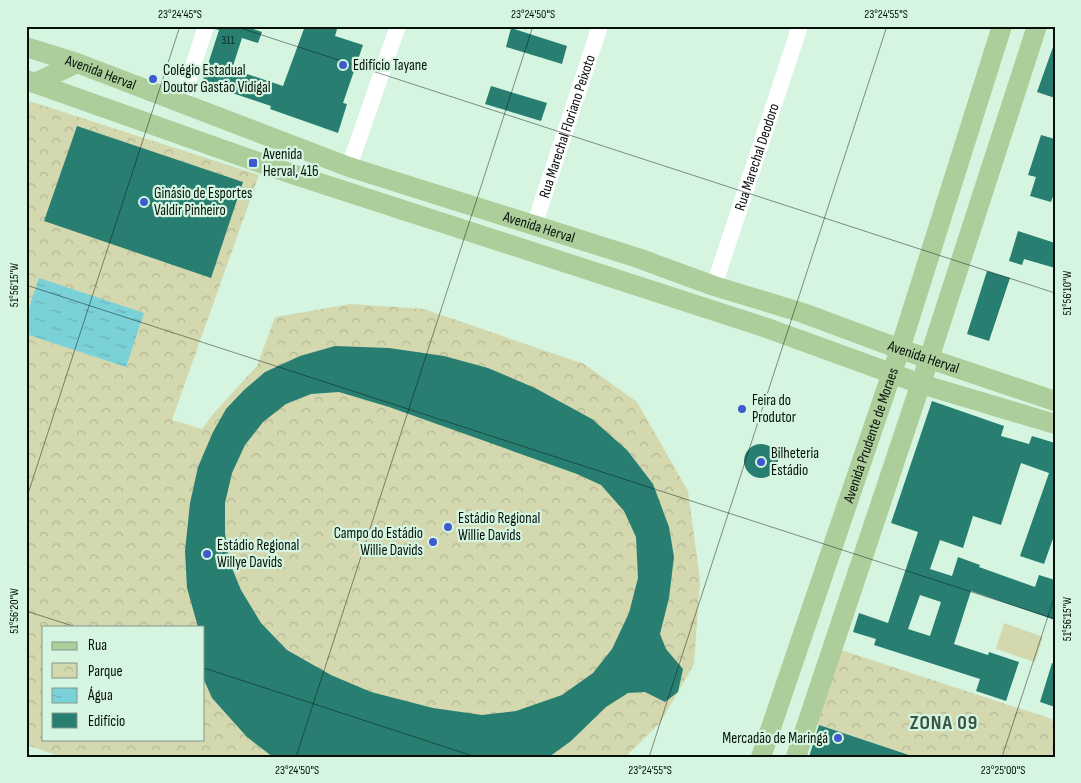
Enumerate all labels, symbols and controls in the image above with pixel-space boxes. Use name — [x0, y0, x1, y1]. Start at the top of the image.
text: 23°24'45"S — [158, 7, 202, 22]
text: 23°24'50"S — [511, 7, 555, 22]
text: 23°24'55"S — [864, 7, 908, 22]
house number: 311 — [221, 33, 236, 48]
street label: Avenida Herval — [62, 50, 139, 94]
street label: Rua Marechal Floriano Peixoto — [534, 52, 599, 200]
place label: Edifício Tayane — [353, 56, 427, 75]
marker: Edifício Tayane — [337, 59, 349, 71]
place label: Colégio Estadual Doutor Gastão Vidigal — [163, 61, 271, 97]
marker: Colégio Estadual Doutor Gastão Vidigal — [147, 73, 159, 85]
street label: Rua Marechal Deodoro — [730, 101, 783, 213]
place label: Avenida Herval, 416 — [262, 145, 319, 181]
marker: Avenida Herval, 416 — [247, 157, 259, 169]
place label: Ginásio de Esportes Valdir Pinheiro — [154, 184, 252, 220]
marker: Ginásio de Esportes Valdir Pinheiro — [138, 196, 150, 208]
street label: Avenida Herval — [500, 206, 577, 247]
text: 51°56'15"W — [7, 263, 22, 307]
text: 51°56'10"W — [1060, 270, 1075, 315]
street label: Avenida Herval — [884, 336, 962, 378]
street label: Avenida Prudente de Moraes — [839, 365, 902, 506]
place label: Feira do Produtor — [752, 391, 797, 427]
marker: Feira do Produtor — [736, 403, 748, 415]
place label: Bilheteria Estádio — [771, 444, 819, 480]
marker: Bilheteria Estádio — [755, 456, 767, 468]
place label: Estádio Regional Willie Davids — [458, 509, 540, 545]
marker: Estádio Regional Willie Davids — [442, 521, 454, 533]
place label: Campo do Estádio Willie Davids — [334, 524, 423, 560]
place label: Estádio Regional Willye Davids — [217, 536, 299, 572]
marker: Campo do Estádio Willie Davids — [427, 536, 439, 548]
marker: Estádio Regional Willye Davids — [201, 548, 213, 560]
text: 51°56'20"W — [7, 588, 22, 634]
text: 51°56'15"W — [1060, 597, 1075, 641]
legend — [42, 626, 205, 740]
text: Rua — [88, 636, 107, 655]
text: Parque — [88, 662, 123, 681]
text: Água — [87, 686, 113, 705]
district label: ZONA 09 — [910, 711, 978, 735]
text: Edifício — [88, 712, 125, 731]
place label: Mercadão de Maringá — [722, 729, 828, 748]
marker: Mercadão de Maringá — [832, 732, 844, 744]
text: 23°24'50"S — [275, 763, 319, 778]
text: 23°24'55"S — [628, 763, 672, 778]
text: 23°25'00"S — [981, 763, 1025, 778]

